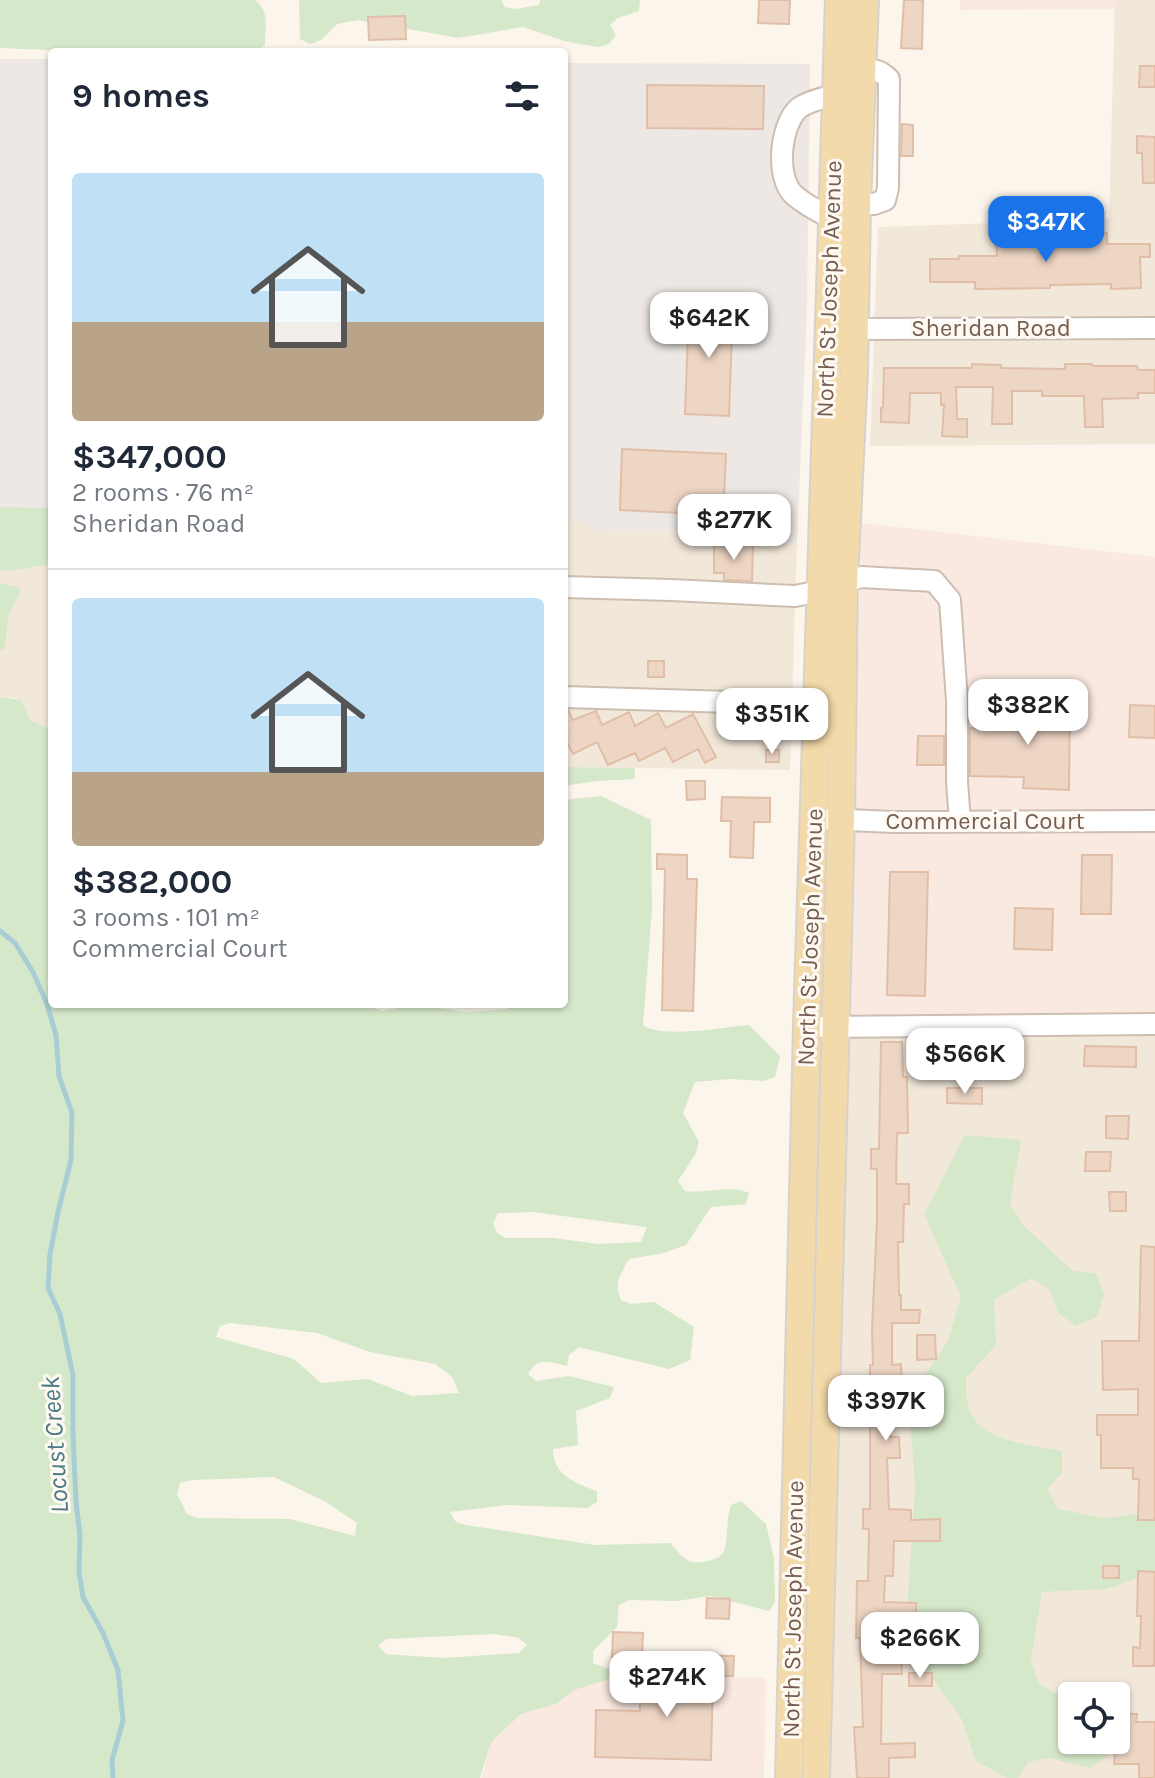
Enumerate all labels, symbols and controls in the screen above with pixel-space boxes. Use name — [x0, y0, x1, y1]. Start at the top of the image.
icon: filters — [500, 74, 544, 118]
text: 9 homes — [72, 76, 210, 116]
street label: North St Joseph Avenue — [811, 160, 847, 418]
pin: $347K — [990, 196, 1102, 264]
text: $347K — [1006, 206, 1086, 237]
icon: home — [236, 225, 380, 369]
pin: $642K — [653, 292, 765, 360]
text: $642K — [668, 302, 750, 333]
street label: Sheridan Road — [911, 314, 1071, 342]
text: $347,000 — [72, 437, 227, 477]
text: 2 rooms · 76 m² — [72, 477, 254, 508]
pin: $277K — [678, 494, 790, 562]
text: $277K — [696, 504, 772, 535]
text: Sheridan Road — [72, 508, 245, 539]
icon: home — [236, 650, 380, 794]
pin: $382K — [972, 679, 1084, 747]
pin: $351K — [716, 688, 828, 756]
text: $382K — [986, 689, 1070, 720]
text: $351K — [734, 698, 810, 729]
street label: Commercial Court — [886, 807, 1084, 835]
street label: North St Joseph Avenue — [792, 808, 828, 1066]
text: $382,000 — [72, 862, 232, 902]
text: 3 rooms · 101 m² — [72, 902, 260, 933]
text: Commercial Court — [72, 933, 288, 964]
pin: $566K — [909, 1028, 1021, 1096]
text: $566K — [924, 1038, 1006, 1069]
water label: Locust Creek — [35, 1375, 75, 1514]
pin: $397K — [830, 1375, 942, 1443]
text: $397K — [846, 1385, 926, 1416]
street label: North St Joseph Avenue — [777, 1480, 809, 1738]
pin: $266K — [864, 1612, 976, 1680]
text: $266K — [879, 1622, 961, 1653]
pin: $274K — [611, 1651, 723, 1719]
text: $274K — [627, 1661, 707, 1692]
map controls — [1058, 1682, 1130, 1754]
button: locate — [1058, 1682, 1130, 1754]

